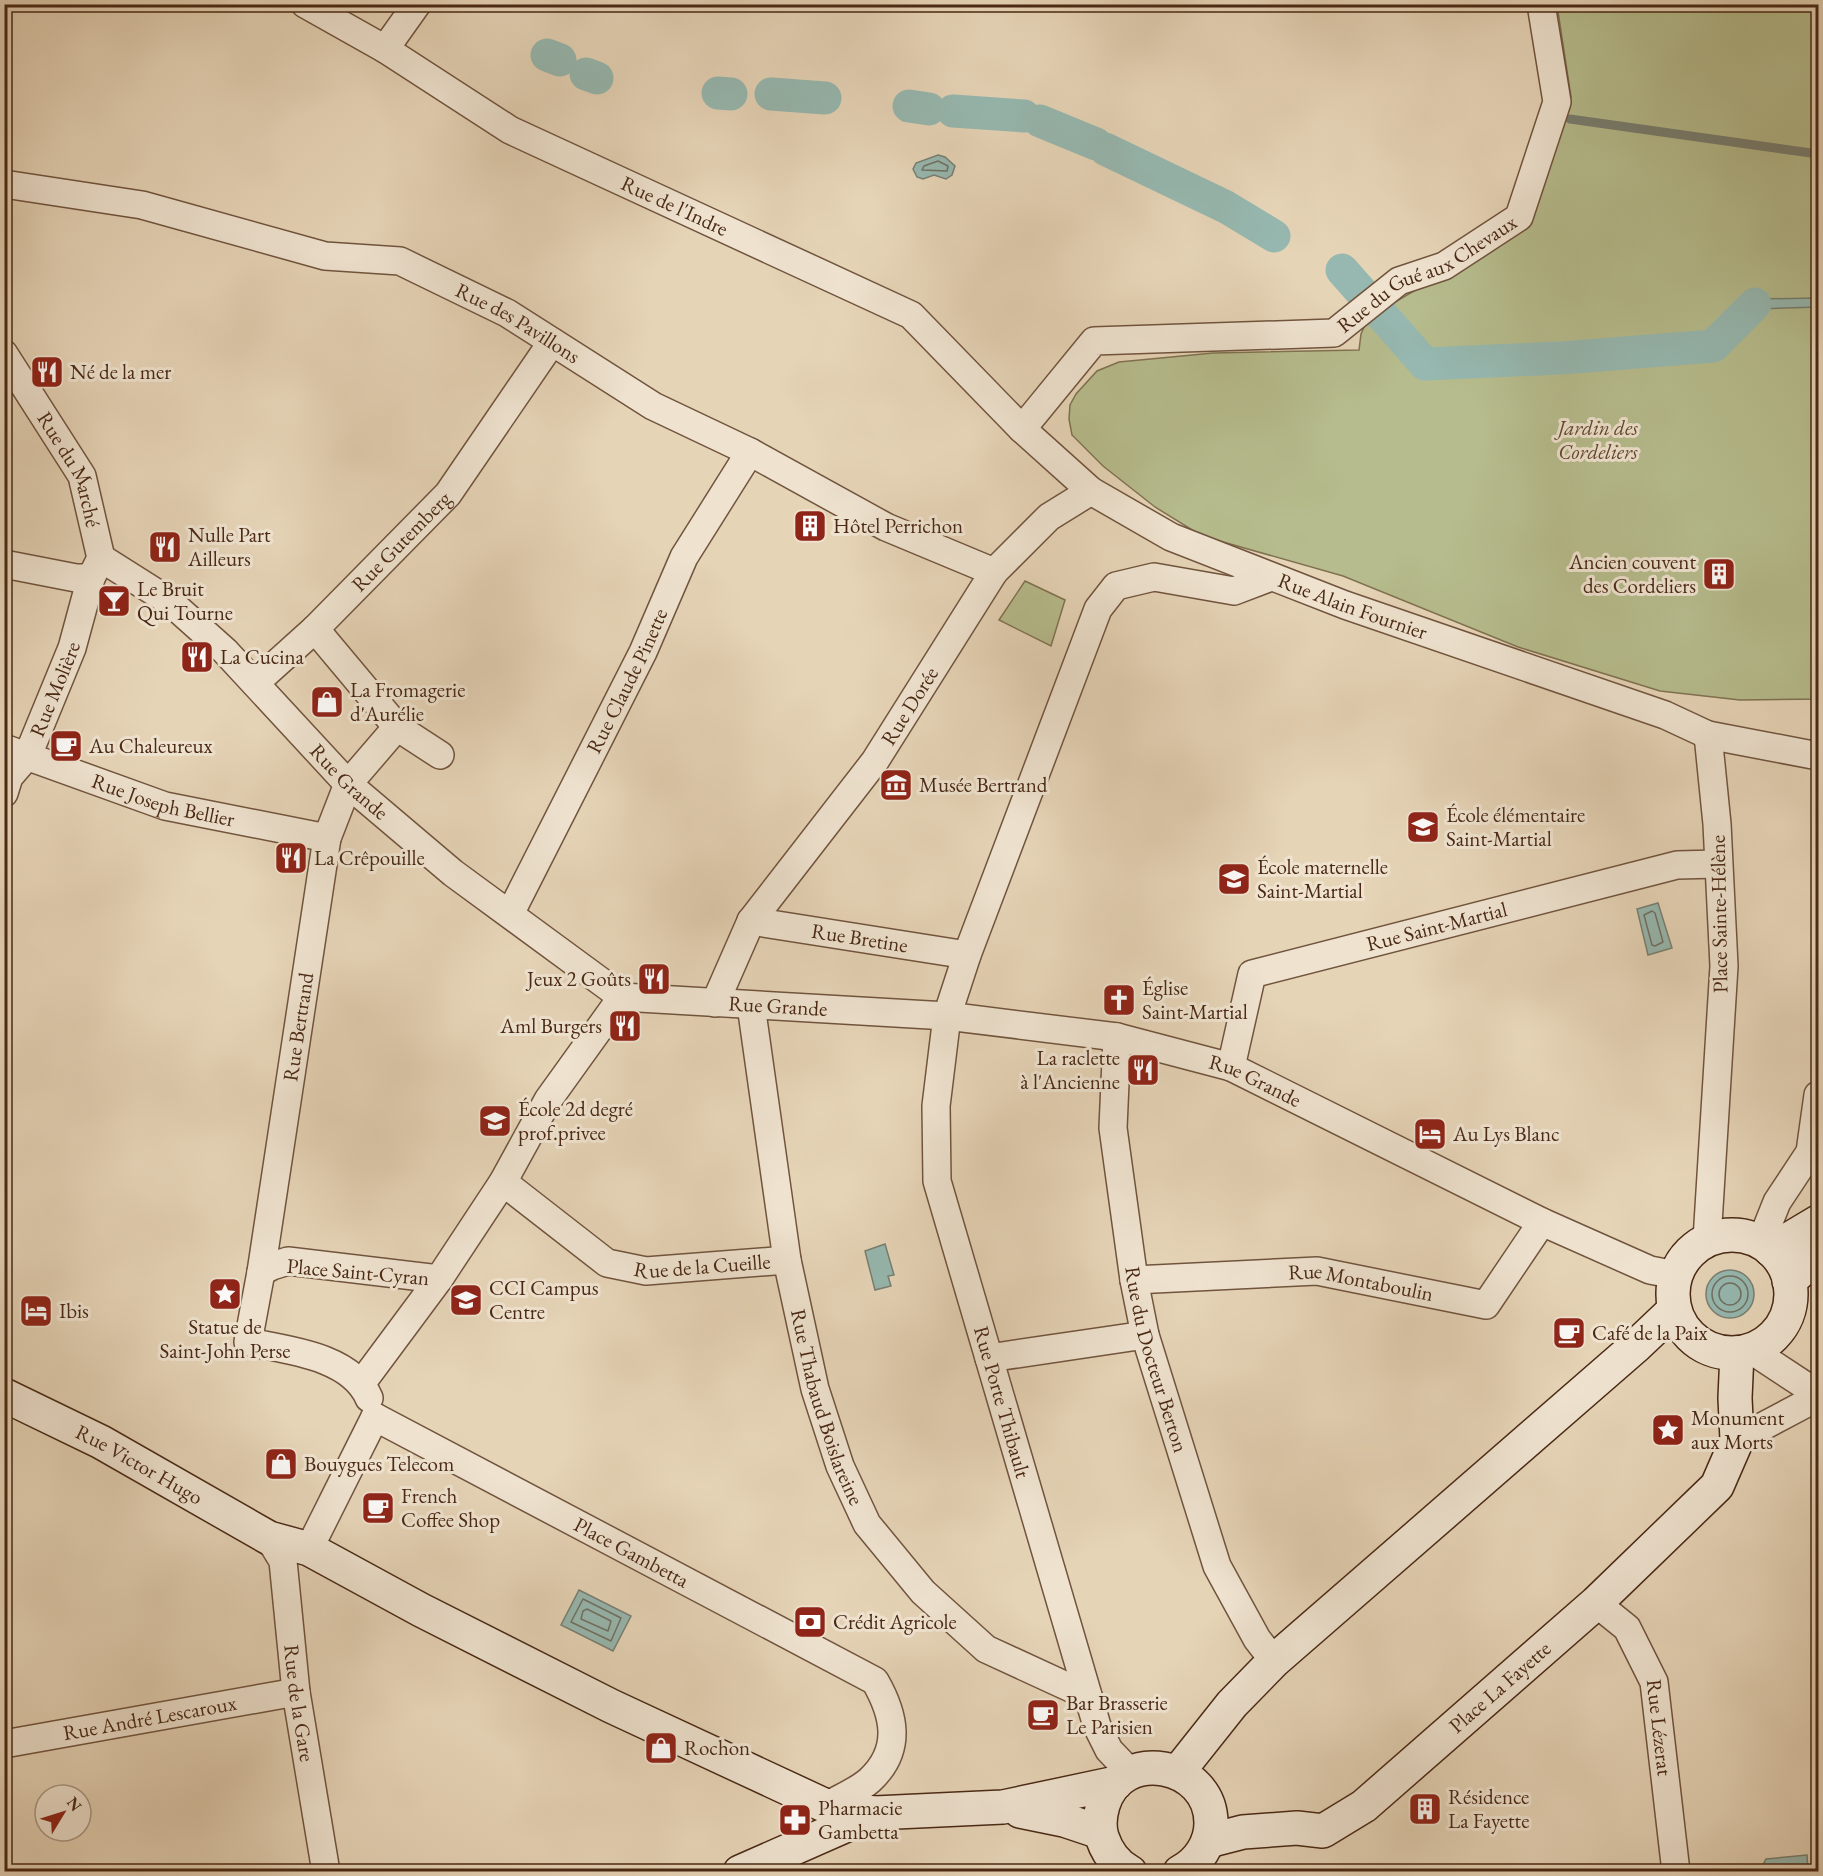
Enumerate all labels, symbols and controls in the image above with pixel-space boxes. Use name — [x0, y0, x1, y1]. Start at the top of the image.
street label: Rue de l'Indre — [617, 169, 733, 242]
street label: Rue du Gué aux Chevaux — [1331, 208, 1522, 338]
street label: Rue des Pavillons — [451, 276, 586, 369]
restaurant icon: Né de la mer — [29, 354, 65, 390]
place label: Né de la mer — [70, 358, 171, 385]
street label: Rue du Marché — [31, 406, 107, 530]
park label: Jardin des Cordeliers — [1554, 414, 1638, 465]
street label: Rue Gutemberg — [345, 484, 457, 597]
building icon: Hôtel Perrichon — [792, 508, 828, 544]
place label: Hôtel Perrichon — [833, 512, 963, 539]
place label: Nulle Part Ailleurs — [187, 521, 271, 572]
restaurant icon: Nulle Part Ailleurs — [147, 529, 183, 565]
place label: Ancien couvent des Cordeliers — [1568, 548, 1696, 599]
building icon: Ancien couvent des Cordeliers — [1701, 556, 1737, 592]
street label: Rue Alain Fournier — [1274, 566, 1431, 645]
place label: Le Bruit Qui Tourne — [137, 575, 233, 627]
bar icon: Le Bruit Qui Tourne — [96, 583, 132, 619]
street label: Rue Claude Pinette — [580, 604, 673, 758]
street label: Rue Molière — [23, 639, 86, 741]
restaurant icon: La Cucina — [179, 639, 215, 675]
place label: La Cucina — [220, 643, 305, 670]
street label: Rue Dorée — [874, 661, 944, 750]
place label: La Fromagerie d'Aurélie — [350, 676, 465, 727]
shop icon: La Fromagerie d'Aurélie — [309, 684, 345, 720]
cafe icon: Au Chaleureux — [48, 728, 84, 764]
place label: Au Chaleureux — [88, 732, 213, 759]
street label: Rue Grande — [304, 738, 394, 826]
street label: Rue Joseph Bellier — [88, 767, 237, 832]
museum icon: Musée Bertrand — [878, 767, 914, 803]
place label: Musée Bertrand — [919, 771, 1048, 798]
place label: École élémentaire Saint-Martial — [1446, 801, 1585, 852]
school or university icon: École élémentaire Saint-Martial — [1405, 809, 1441, 845]
street label: Place Sainte-Hélène — [1704, 835, 1733, 993]
restaurant icon: La Crêpouille — [273, 840, 309, 876]
place label: La Crêpouille — [314, 844, 425, 871]
place label: École maternelle Saint-Martial — [1257, 853, 1388, 904]
school or university icon: École maternelle Saint-Martial — [1216, 861, 1252, 897]
street label: Rue Saint-Martial — [1363, 895, 1510, 957]
street label: Rue Bretine — [810, 917, 910, 958]
restaurant icon: Jeux 2 Goûts — [636, 961, 672, 997]
place label: Jeux 2 Goûts — [525, 965, 631, 992]
street label: Rue Bertrand — [276, 970, 319, 1083]
place label: Église Saint-Martial — [1142, 974, 1248, 1025]
church icon: Église Saint-Martial — [1101, 982, 1137, 1018]
street label: Rue Grande — [728, 989, 828, 1022]
restaurant icon: Aml Burgers — [607, 1008, 643, 1044]
place label: Aml Burgers — [499, 1012, 602, 1039]
place label: La raclette à l'Ancienne — [1020, 1044, 1120, 1095]
street label: Rue Grande — [1206, 1048, 1306, 1113]
restaurant icon: La raclette à l'Ancienne — [1125, 1052, 1161, 1088]
place label: École 2d degré prof.privee — [518, 1095, 633, 1146]
school or university icon: École 2d degré prof.privee — [477, 1103, 513, 1139]
hotel icon: Au Lys Blanc — [1412, 1116, 1448, 1152]
place label: Au Lys Blanc — [1452, 1120, 1560, 1147]
street label: Rue de la Cueille — [632, 1247, 771, 1285]
street label: Place Saint-Cyran — [286, 1252, 430, 1291]
street label: Rue Montaboulin — [1288, 1257, 1436, 1307]
street label: Rue du Docteur Berton — [1119, 1265, 1195, 1456]
place label: CCI Campus Centre — [489, 1274, 599, 1325]
place icon: Statue de Saint-John Perse — [207, 1276, 243, 1312]
school or university icon: CCI Campus Centre — [448, 1282, 484, 1318]
hotel icon: Ibis — [18, 1293, 54, 1329]
place label: Ibis — [59, 1297, 89, 1324]
street label: Rue Thabaud Boislareine — [785, 1306, 870, 1509]
place label: Statue de Saint-John Perse — [160, 1313, 290, 1364]
cafe icon: Café de la Paix — [1551, 1315, 1587, 1351]
place label: Café de la Paix — [1592, 1319, 1708, 1346]
street label: Rue Porte Thibault — [968, 1323, 1037, 1481]
place label: Monument aux Morts — [1691, 1404, 1785, 1455]
place icon: Monument aux Morts — [1650, 1412, 1686, 1448]
street label: Rue Victor Hugo — [71, 1418, 208, 1510]
shop icon: Bouygues Telecom — [263, 1446, 299, 1482]
place label: Bouygues Telecom — [304, 1450, 454, 1477]
place label: French Coffee Shop — [401, 1482, 500, 1533]
cafe icon: French Coffee Shop — [360, 1490, 396, 1526]
street label: Place Gambetta — [570, 1511, 694, 1594]
bank icon: Crédit Agricole — [792, 1604, 828, 1640]
place label: Crédit Agricole — [833, 1608, 957, 1635]
street label: Place La Fayette — [1443, 1635, 1556, 1739]
street label: Rue de la Gare — [278, 1643, 321, 1764]
street label: Rue Lézerat — [1641, 1678, 1679, 1778]
street label: Rue André Lescaroux — [61, 1689, 238, 1746]
place label: Bar Brasserie Le Parisien — [1066, 1689, 1168, 1740]
cafe icon: Bar Brasserie Le Parisien — [1025, 1697, 1061, 1733]
shop icon: Rochon — [643, 1730, 679, 1766]
place label: Rochon — [684, 1734, 750, 1761]
north arrow — [33, 1783, 93, 1843]
place label: Résidence La Fayette — [1448, 1783, 1529, 1834]
building icon: Résidence La Fayette — [1407, 1791, 1443, 1827]
text: N — [62, 1793, 87, 1816]
place label: Pharmacie Gambetta — [818, 1794, 902, 1845]
pharmacy icon: Pharmacie Gambetta — [777, 1802, 813, 1838]

